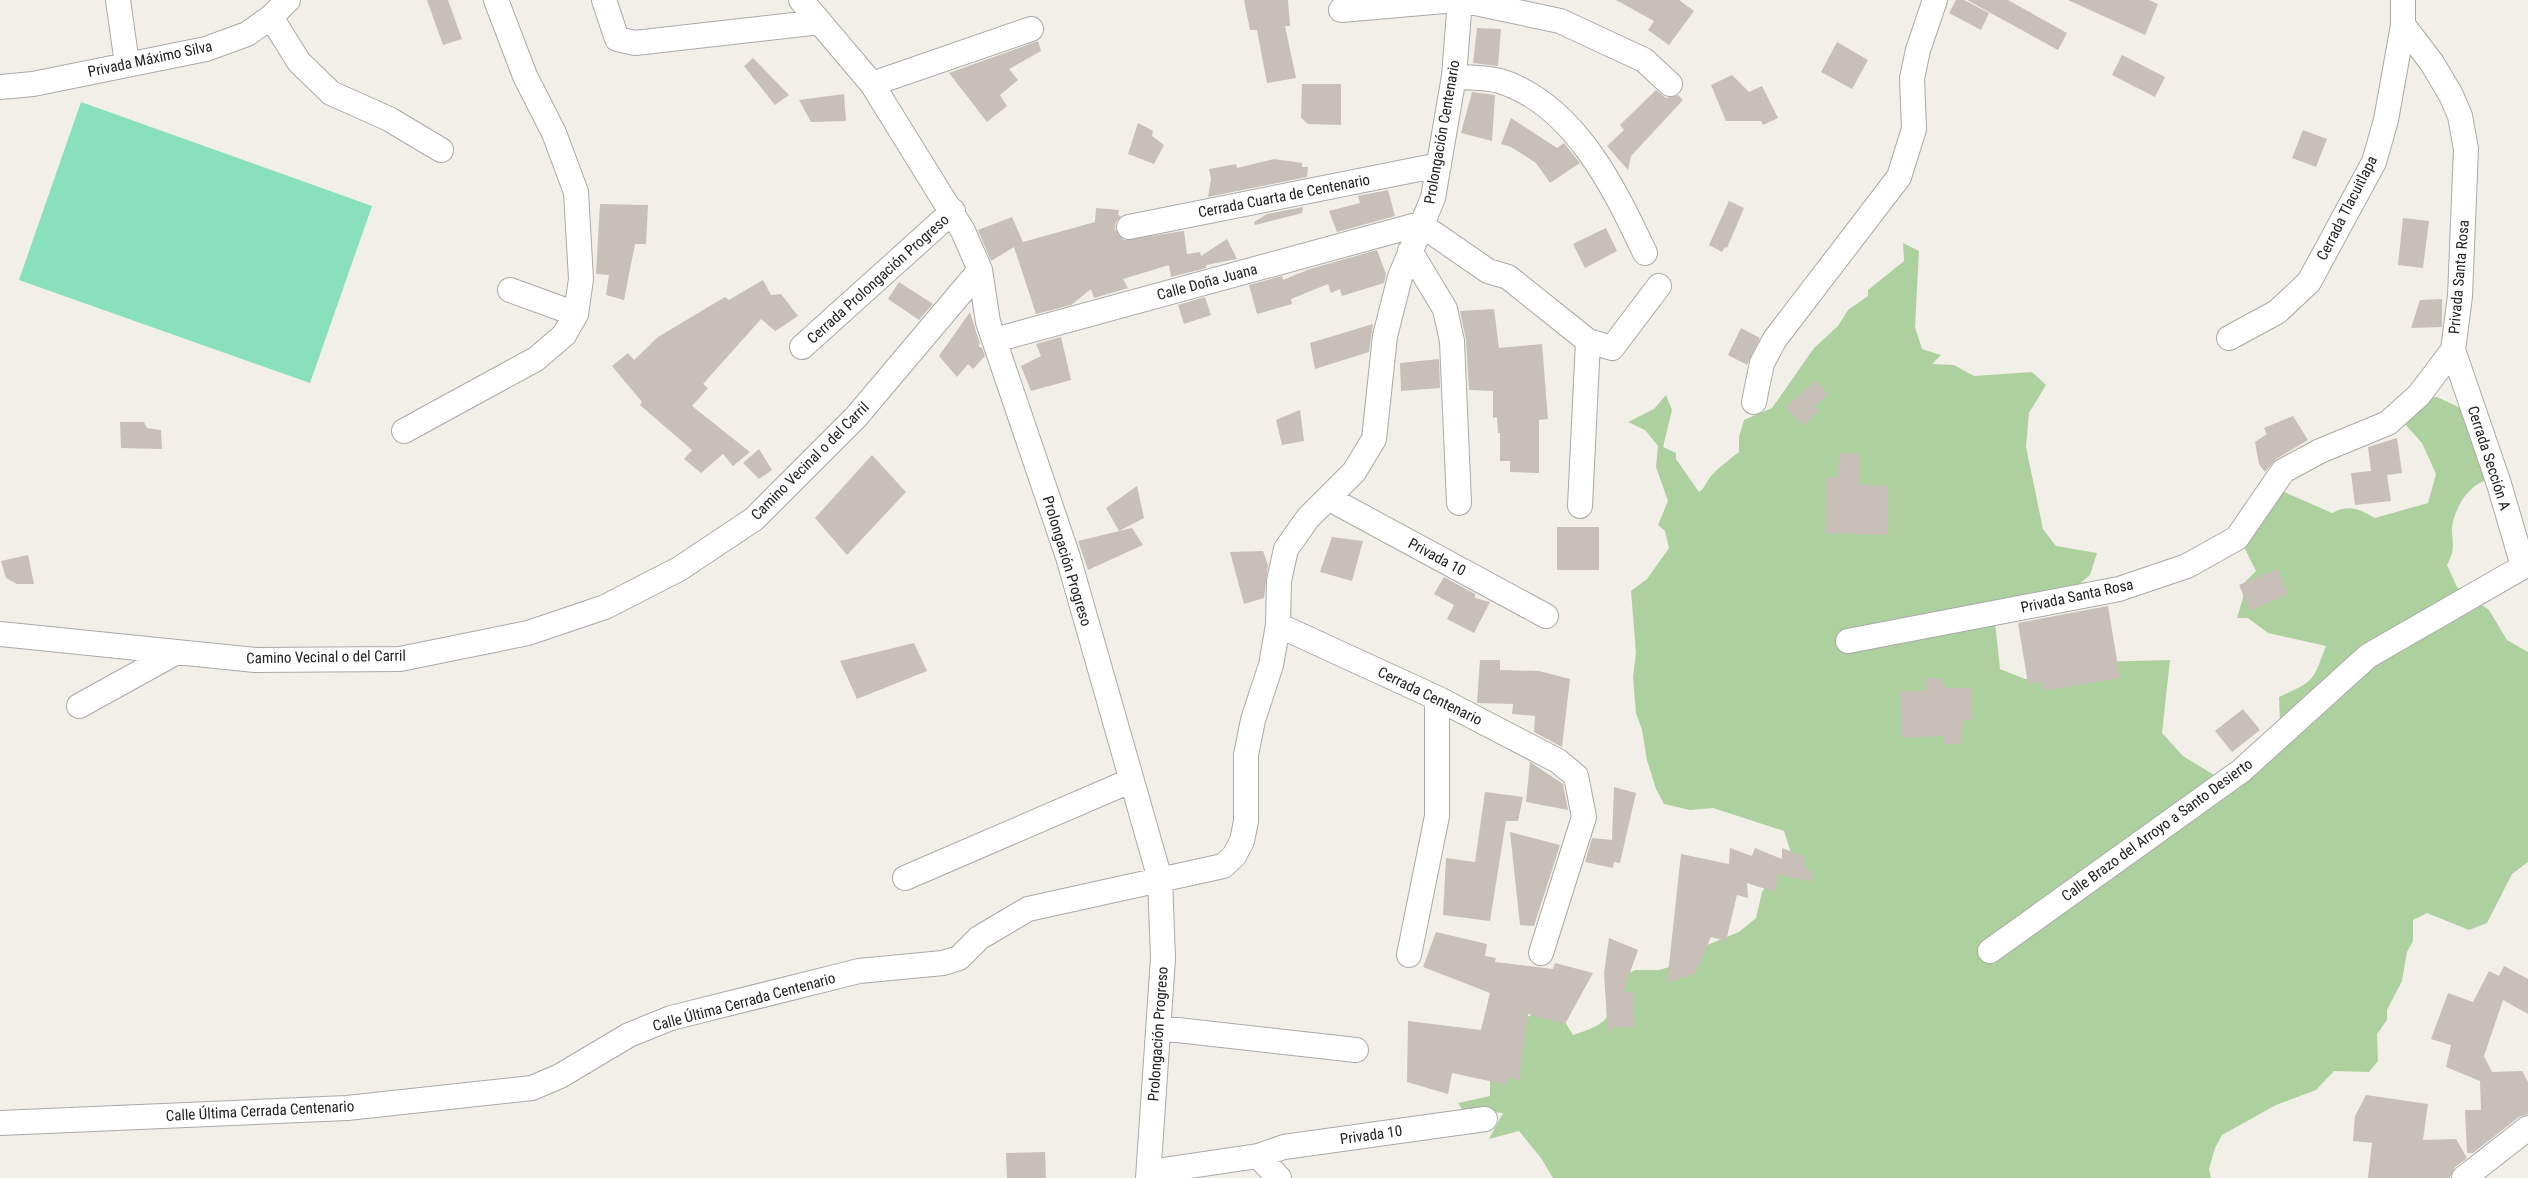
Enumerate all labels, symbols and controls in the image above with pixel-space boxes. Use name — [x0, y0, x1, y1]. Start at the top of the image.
street label: Privada Máximo Silva — [86, 37, 214, 81]
street label: Prolongación Centenario — [1420, 59, 1464, 205]
street label: Cerrada Tlacuitlapa — [2313, 153, 2381, 263]
street label: Cerrada Cuarta de Centenario — [1197, 170, 1371, 222]
street label: Cerrada Prolongación Progreso — [803, 210, 953, 348]
street label: Privada Santa Rosa — [2445, 219, 2473, 335]
street label: Calle Doña Juana — [1155, 260, 1259, 304]
street label: Camino Vecinal o del Carril — [747, 398, 873, 524]
street label: Cerrada Sección A — [2464, 404, 2514, 513]
street label: Prolongación Progreso — [1039, 494, 1095, 628]
street label: Privada 10 — [1405, 534, 1469, 580]
street label: Privada Santa Rosa — [2019, 575, 2135, 617]
street label: Camino Vecinal o del Carril — [246, 647, 406, 667]
street label: Cerrada Centenario — [1375, 663, 1485, 729]
street label: Calle Brazo del Arroyo a Santo Desierto — [2058, 755, 2256, 905]
street label: Prolongación Progreso — [1144, 966, 1172, 1102]
street label: Calle Última Cerrada Centenario — [651, 969, 837, 1035]
street label: Calle Última Cerrada Centenario — [165, 1097, 355, 1125]
street label: Privada 10 — [1339, 1122, 1403, 1148]

